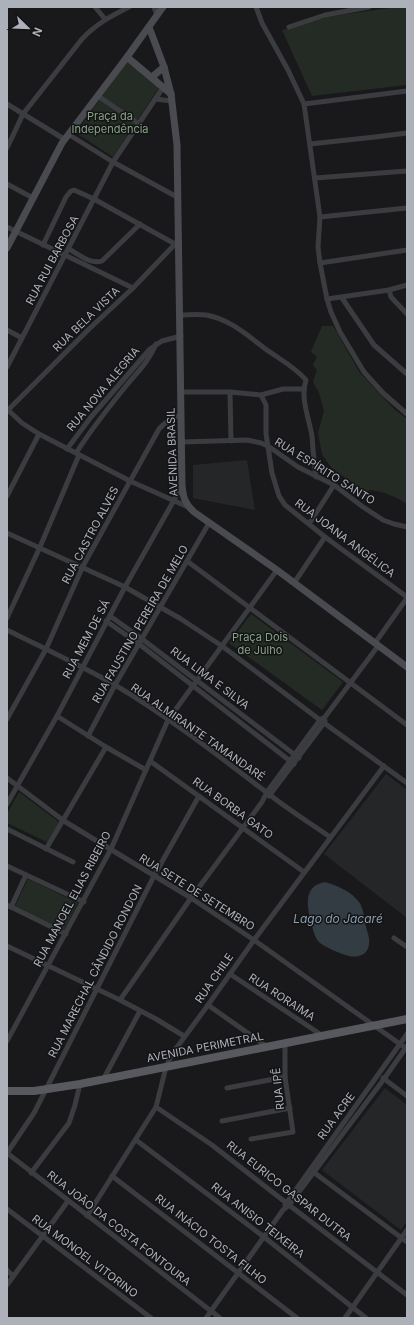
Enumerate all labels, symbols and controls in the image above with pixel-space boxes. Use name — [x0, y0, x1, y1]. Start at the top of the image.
north arrow — [8, 8, 48, 48]
text: N — [29, 25, 45, 39]
park label: Praça da Independência — [71, 109, 149, 136]
street label: RUA RUI BARBOSA — [23, 213, 82, 307]
street label: RUA BELA VISTA — [50, 283, 123, 355]
street label: RUA NOVA ALEGRIA — [64, 344, 143, 434]
street label: AVENIDA BRASIL — [163, 407, 181, 497]
street label: RUA ESPÍRITO SANTO — [272, 434, 378, 508]
street label: RUA CASTRO ALVES — [58, 484, 122, 586]
street label: RUA JOANA ANGÉLICA — [292, 496, 398, 581]
street label: RUA FAUSTINO PEREIRA DE MELO — [89, 542, 191, 706]
street label: RUA MEM DE SÁ — [59, 597, 113, 681]
park label: Praça Dois de Julho — [232, 630, 288, 657]
street label: RUA LIMA E SILVA — [168, 644, 253, 712]
street label: RUA ALMIRANTE TAMANDARÉ — [128, 680, 268, 784]
street label: RUA BORBA GATO — [190, 774, 276, 842]
street label: RUA MANOEL ELIAS RIBEIRO — [30, 829, 114, 969]
street label: RUA SETE DE SETEMBRO — [137, 851, 257, 933]
street label: RUA MARECHAL CÂNDIDO RONDON — [45, 882, 145, 1060]
water label: Lago do Jacaré — [293, 911, 383, 926]
street label: RUA CHILE — [192, 950, 236, 1006]
street label: RUA RORAIMA — [246, 970, 318, 1024]
street label: AVENIDA PERIMETRAL — [145, 1029, 265, 1065]
street label: RUA IPÊ — [269, 1067, 287, 1111]
street label: RUA ACRE — [314, 1090, 358, 1142]
street label: RUA EURICO GASPAR DUTRA — [224, 1138, 355, 1244]
street label: RUA JOÃO DA COSTA FONTOURA — [44, 1168, 194, 1289]
street label: RUA ANISIO TEIXEIRA — [209, 1179, 308, 1261]
street label: RUA INÁCIO TOSTA FILHO — [152, 1191, 270, 1287]
street label: RUA MONOEL VITORINO — [29, 1212, 141, 1300]

